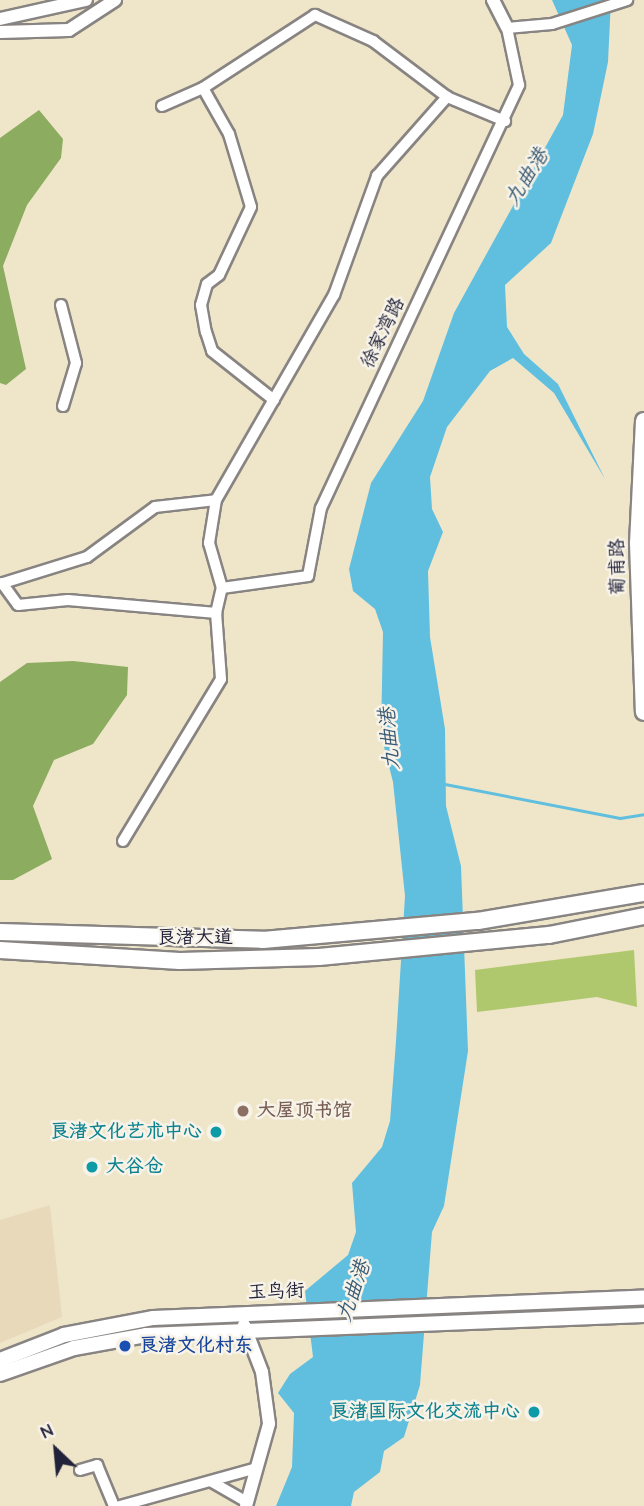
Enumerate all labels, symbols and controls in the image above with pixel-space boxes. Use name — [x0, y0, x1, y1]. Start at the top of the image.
water label: 九曲港 — [499, 144, 553, 210]
street label: 徐家湾路 — [356, 294, 410, 372]
street label: 葡甫路 — [606, 538, 630, 596]
water label: 九曲港 — [374, 707, 404, 771]
street label: 良渚大道 — [157, 927, 233, 949]
place label: 大屋顶书馆 — [257, 1100, 352, 1122]
marker: 大屋顶书馆 — [235, 1103, 251, 1119]
place label: 良渚文化艺术中心 — [50, 1121, 202, 1143]
marker: 良渚文化艺术中心 — [208, 1124, 224, 1140]
place label: 大谷仓 — [106, 1156, 163, 1178]
marker: 大谷仓 — [84, 1159, 100, 1175]
water label: 九曲港 — [331, 1257, 375, 1325]
street label: 玉鸟街 — [247, 1280, 305, 1304]
place label: 良渚文化村东 — [139, 1335, 253, 1357]
marker: 良渚文化村东 — [117, 1338, 133, 1354]
place label: 良渚国际文化交流中心 — [330, 1401, 520, 1423]
marker: 良渚国际文化交流中心 — [526, 1404, 542, 1420]
north arrow — [21, 1415, 91, 1485]
text: N — [36, 1419, 57, 1444]

